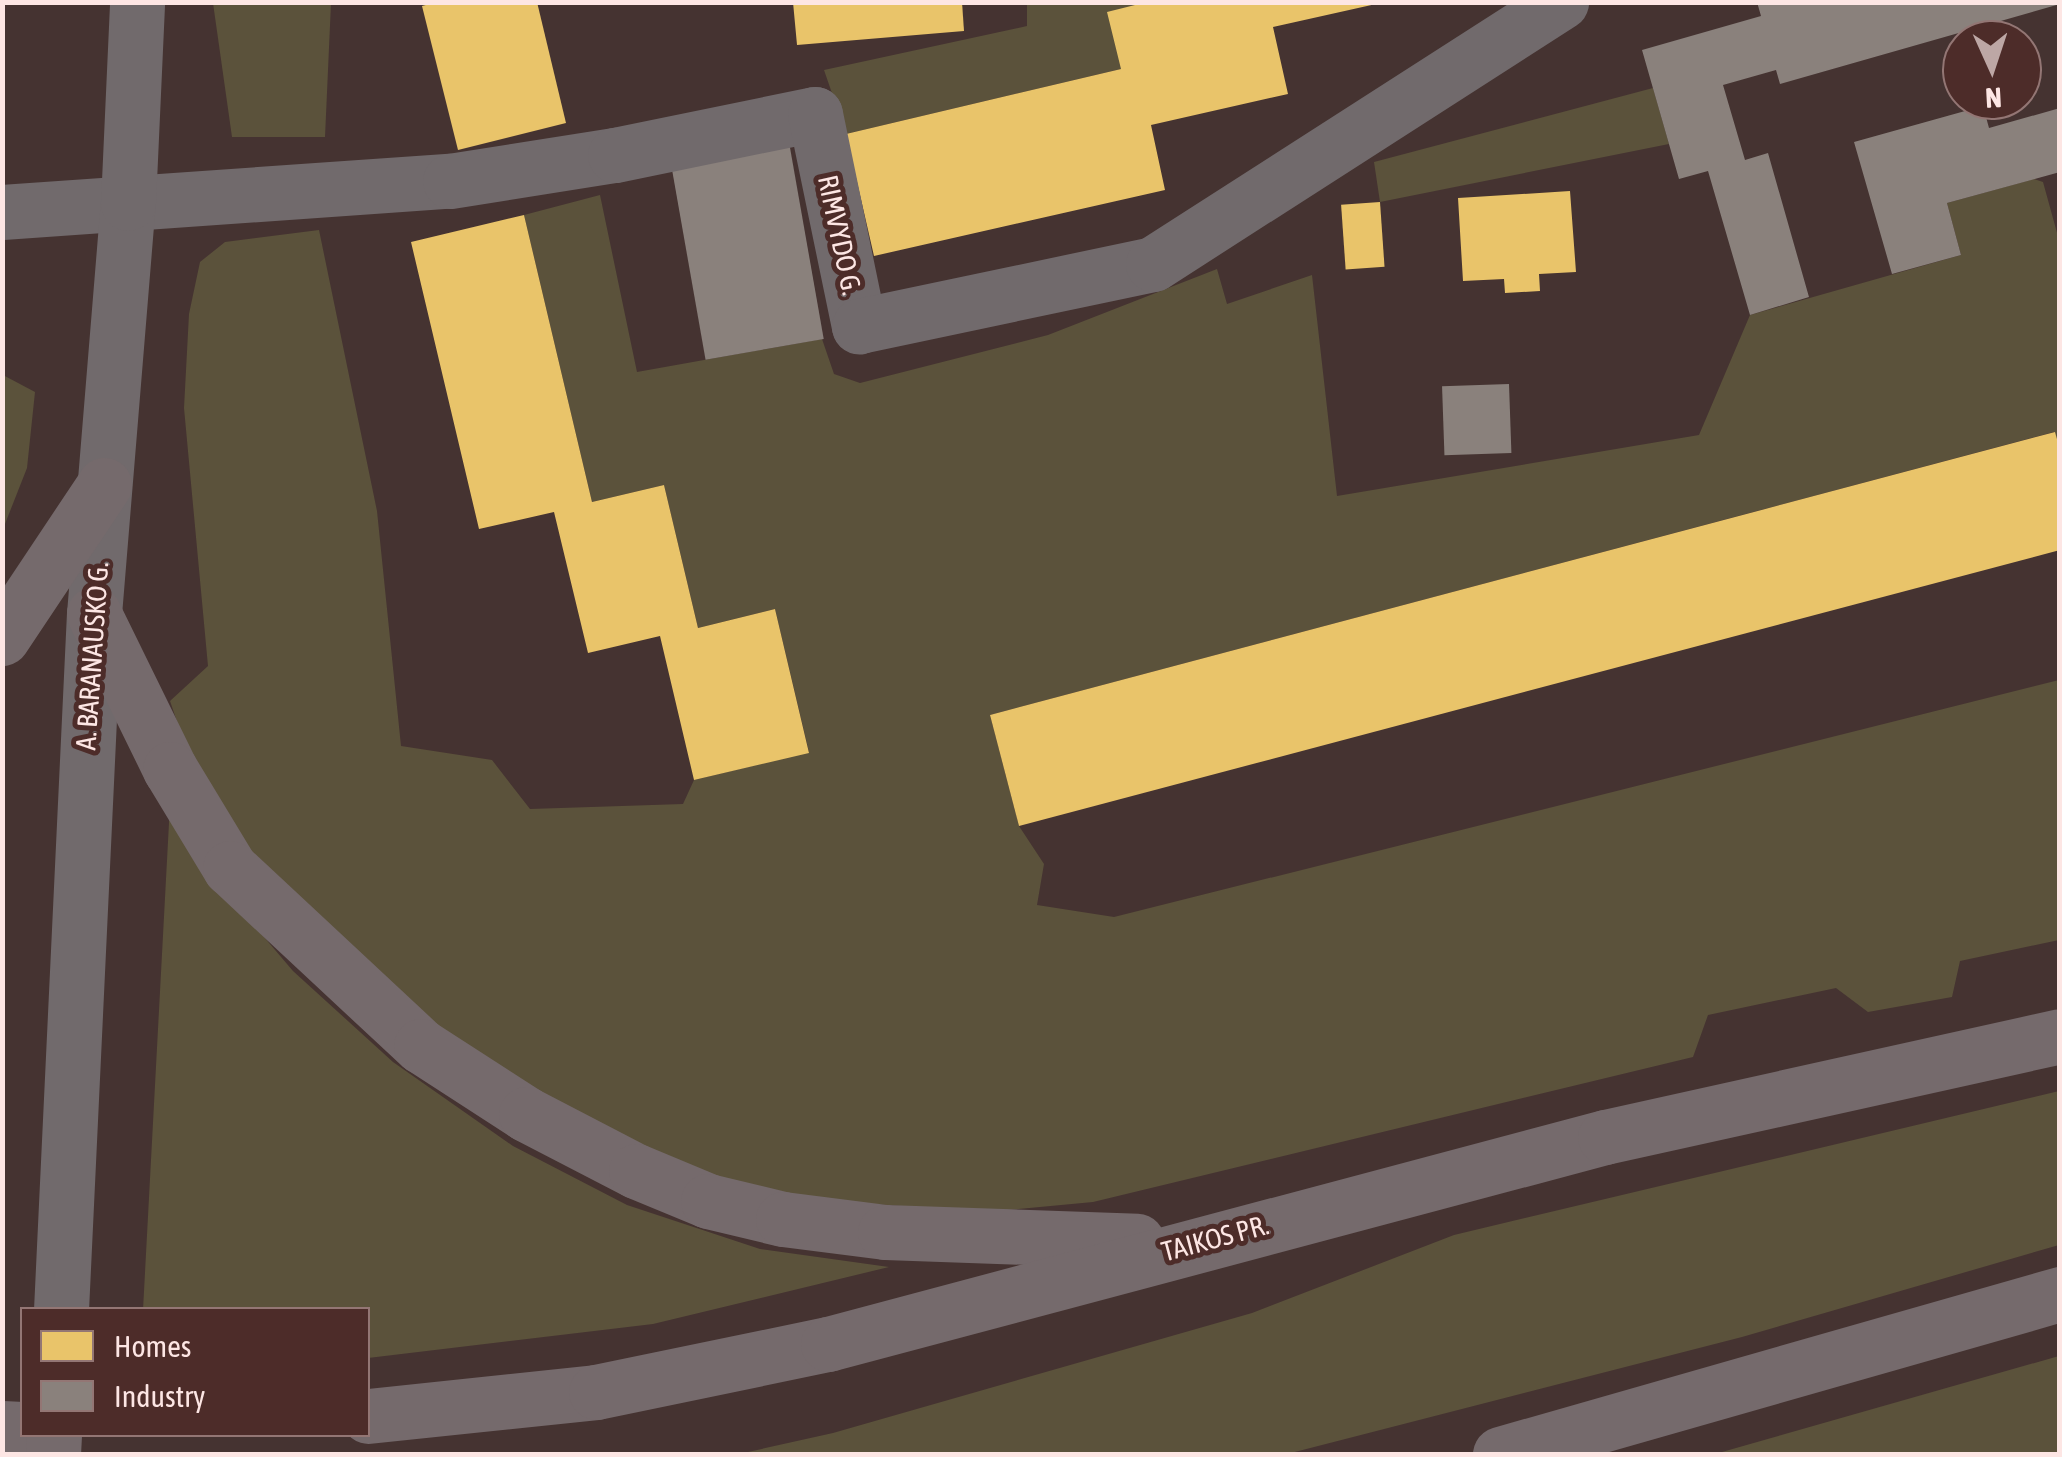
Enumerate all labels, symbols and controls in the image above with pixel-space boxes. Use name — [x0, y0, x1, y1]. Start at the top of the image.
north arrow — [1942, 20, 2042, 120]
text: N — [1984, 82, 2003, 114]
street label: RIMVYDO G. — [811, 172, 869, 298]
street label: A. BARANAUSKO G. — [69, 561, 115, 751]
street label: TAIKOS PR. — [1158, 1208, 1272, 1268]
legend — [20, 1307, 370, 1437]
text: Homes — [114, 1329, 191, 1363]
text: Industry — [114, 1379, 205, 1413]

